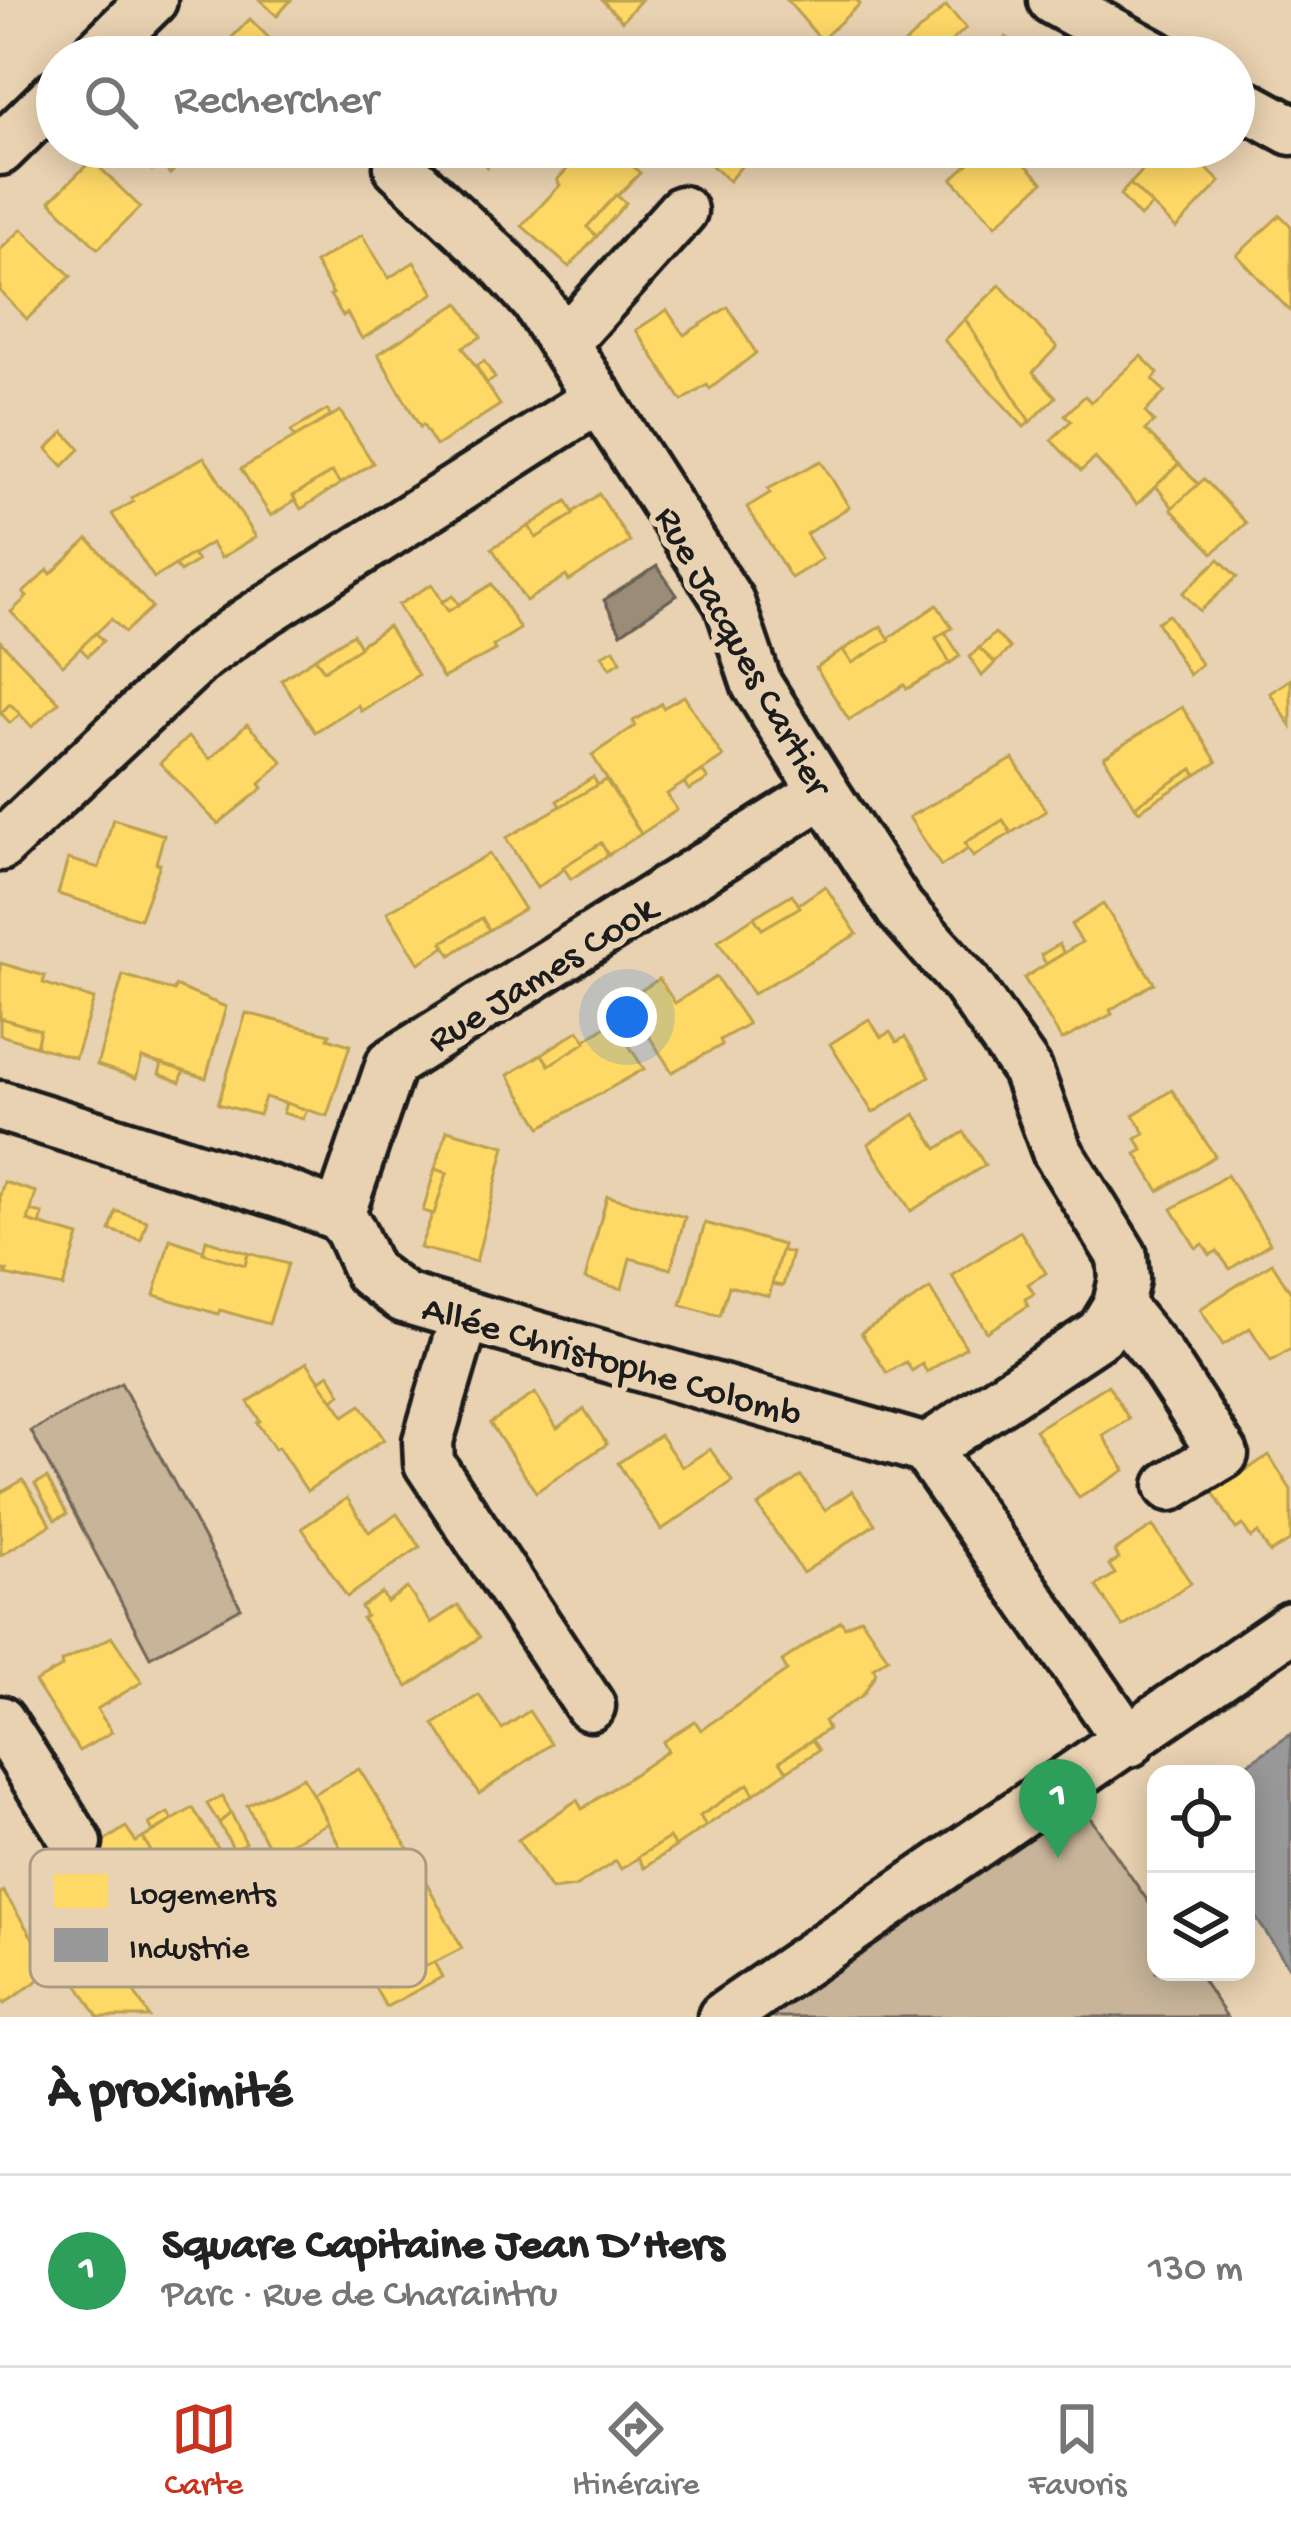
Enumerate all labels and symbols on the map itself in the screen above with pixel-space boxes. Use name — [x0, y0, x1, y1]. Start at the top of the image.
street label: Rue Jacques Cartier — [641, 500, 840, 808]
street label: Rue James Cook — [421, 886, 670, 1066]
your location — [597, 987, 657, 1047]
street label: Allée Christophe Colomb — [416, 1289, 806, 1441]
pin: 1 — [1019, 1759, 1097, 1858]
legend — [30, 1849, 426, 1987]
text: Logements — [129, 1878, 277, 1916]
text: Industrie — [129, 1932, 250, 1970]

